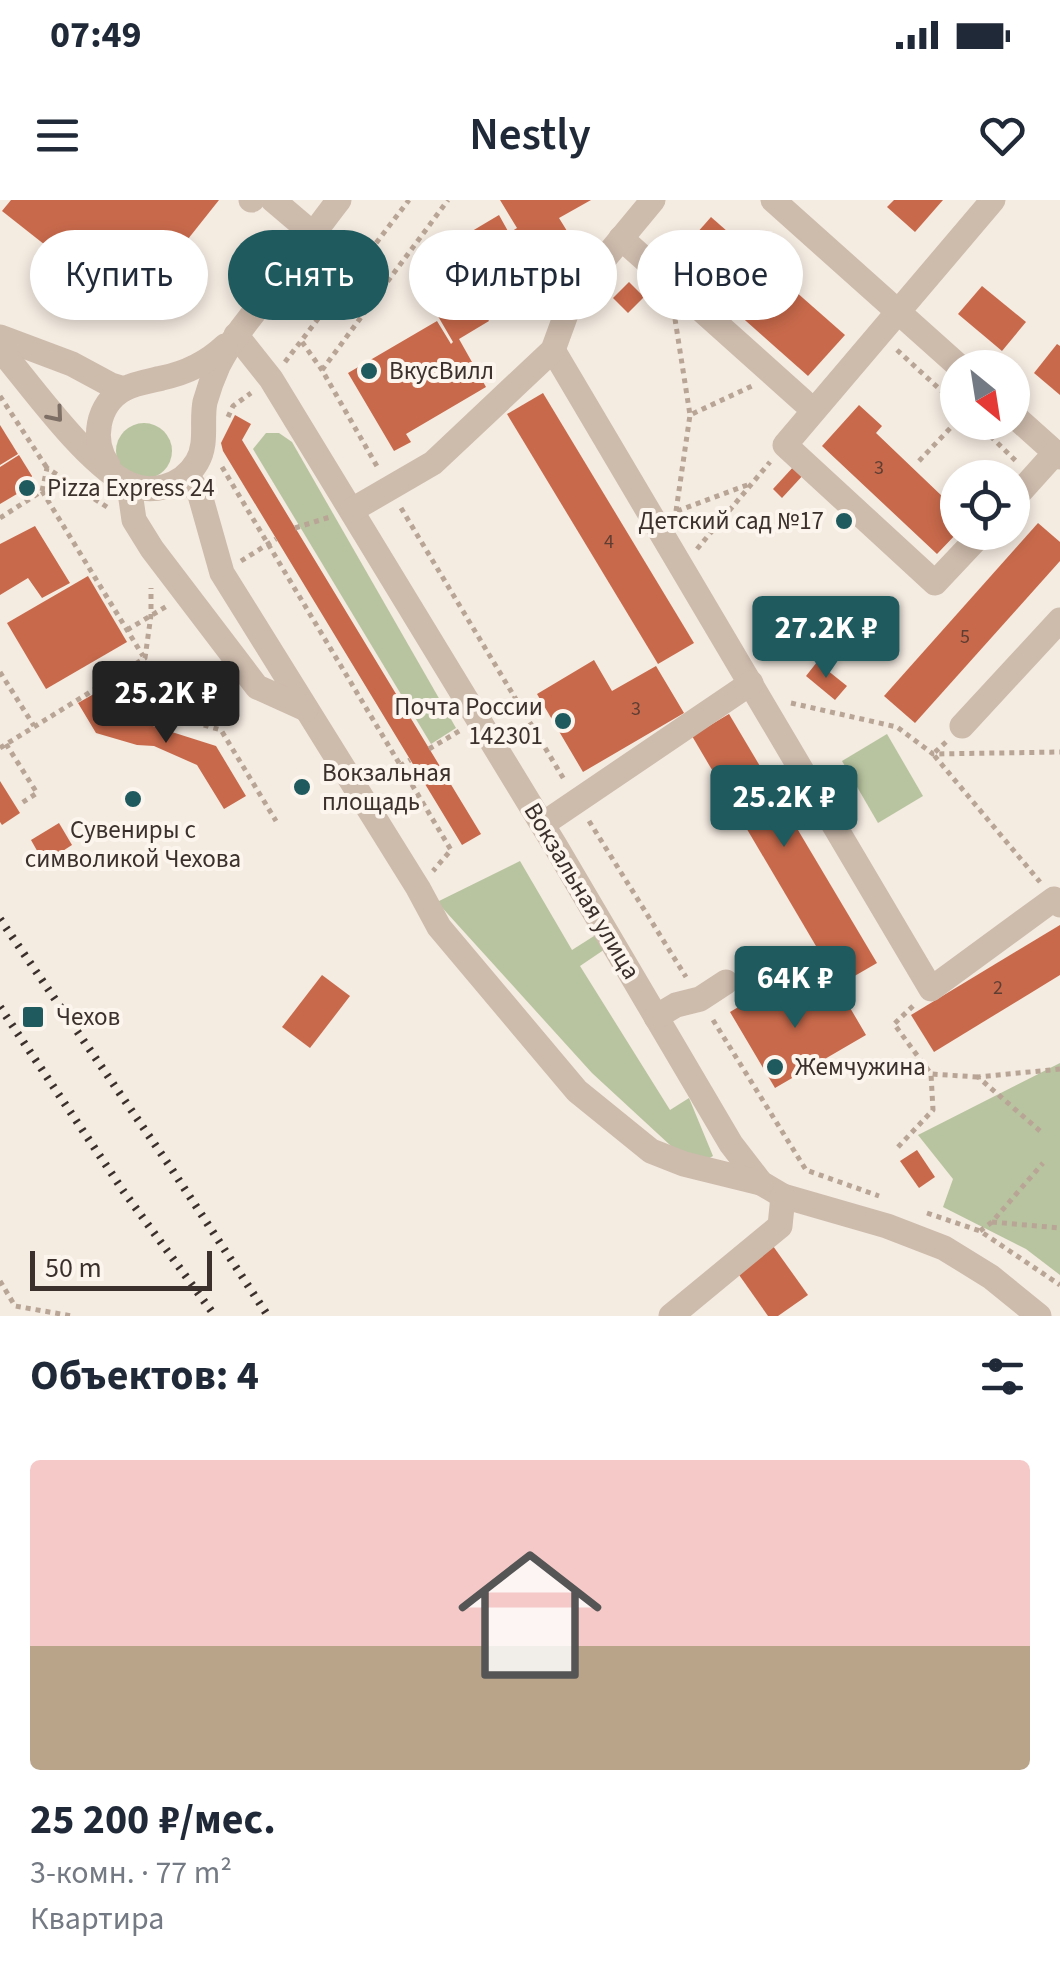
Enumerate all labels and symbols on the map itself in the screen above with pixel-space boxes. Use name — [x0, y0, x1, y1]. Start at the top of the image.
north arrow — [940, 350, 1030, 440]
place label: ВкусВилл — [389, 353, 494, 389]
marker: ВкусВилл — [358, 360, 380, 382]
one-way arrow — [44, 404, 62, 422]
house number: 3 — [874, 454, 884, 482]
place label: Pizza Express 24 — [47, 470, 215, 506]
marker: Pizza Express 24 — [16, 477, 38, 499]
place label: Детский сад №17 — [638, 503, 824, 539]
marker: Детский сад №17 — [833, 510, 855, 532]
house number: 4 — [604, 528, 614, 556]
pin: 27.2K ₽ — [734, 596, 918, 681]
house number: 5 — [960, 623, 970, 651]
pin: 25.2K ₽ — [74, 661, 258, 746]
place label: Почта России 142301 — [394, 689, 543, 754]
house number: 3 — [631, 695, 641, 723]
marker: Почта России 142301 — [552, 710, 574, 732]
place label: Вокзальная площадь — [322, 755, 452, 820]
pin: 25.2K ₽ — [692, 765, 876, 850]
marker: Вокзальная площадь — [291, 776, 313, 798]
marker: Сувениры с символикой Чехова — [122, 788, 144, 810]
street label: Вокзальная улица — [515, 796, 649, 986]
place label: Сувениры с символикой Чехова — [25, 812, 241, 877]
pin: 64K ₽ — [725, 946, 865, 1031]
house number: 2 — [993, 974, 1003, 1002]
place label: Чехов — [56, 999, 120, 1035]
marker: Чехов — [20, 1004, 46, 1030]
place label: Жемчужина — [795, 1049, 926, 1085]
marker: Жемчужина — [764, 1056, 786, 1078]
scale bar — [30, 1246, 212, 1290]

